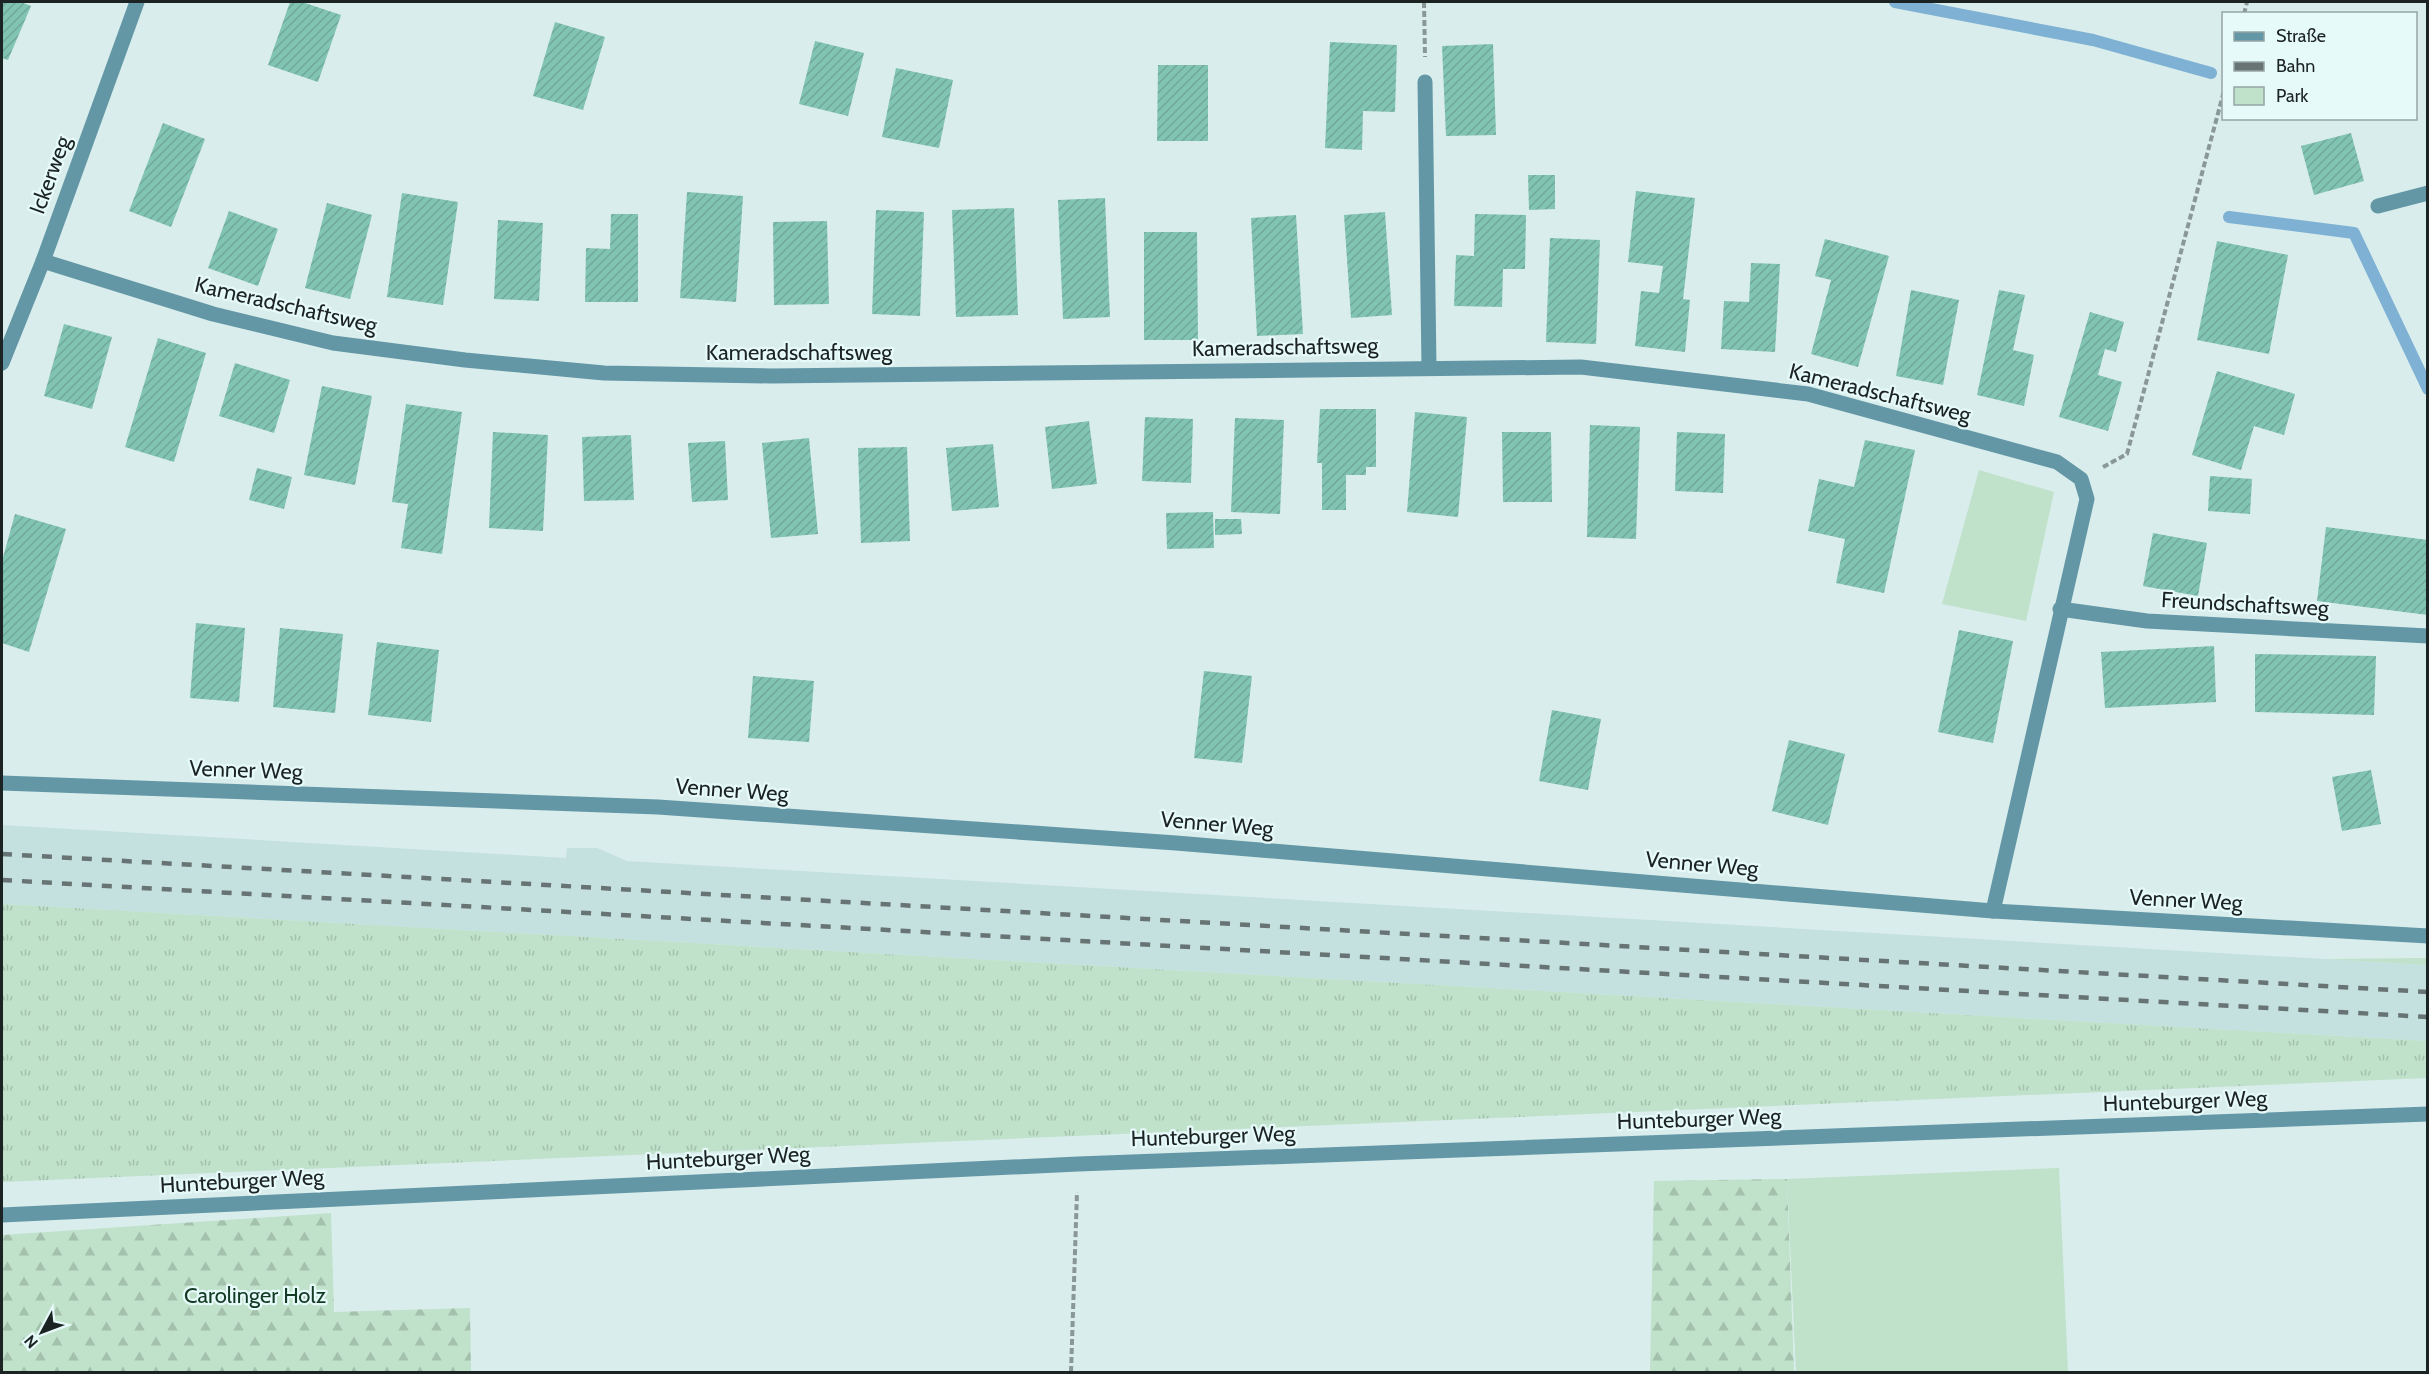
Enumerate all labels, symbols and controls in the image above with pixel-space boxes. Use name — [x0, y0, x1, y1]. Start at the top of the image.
legend — [2222, 12, 2417, 120]
text: Straße — [2276, 25, 2326, 47]
text: Bahn — [2276, 55, 2315, 77]
text: Park — [2276, 85, 2309, 107]
street label: Ickerweg — [23, 131, 77, 218]
street label: Kameradschaftsweg — [192, 271, 381, 339]
street label: Kameradschaftsweg — [1192, 332, 1379, 362]
street label: Kameradschaftsweg — [706, 339, 893, 366]
street label: Kameradschaftsweg — [1786, 357, 1975, 429]
street label: Freundschaftsweg — [2160, 586, 2331, 622]
street label: Venner Weg — [189, 755, 304, 786]
street label: Venner Weg — [675, 773, 790, 807]
street label: Venner Weg — [1159, 806, 1276, 842]
street label: Venner Weg — [1644, 846, 1761, 882]
street label: Venner Weg — [2129, 884, 2244, 917]
street label: Hunteburger Weg — [2102, 1085, 2269, 1117]
street label: Hunteburger Weg — [1616, 1103, 1783, 1135]
street label: Hunteburger Weg — [1130, 1120, 1297, 1152]
street label: Hunteburger Weg — [645, 1140, 812, 1176]
street label: Hunteburger Weg — [159, 1163, 326, 1199]
park label: Carolinger Holz — [184, 1282, 326, 1309]
north arrow — [12, 1302, 72, 1362]
text: N — [20, 1331, 42, 1352]

